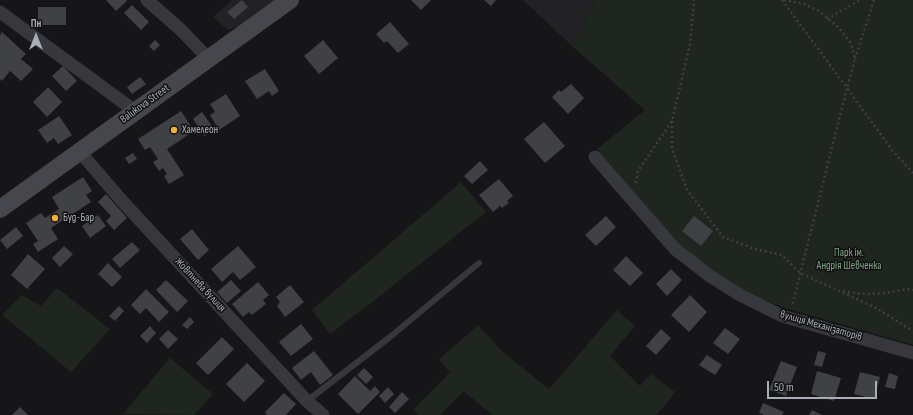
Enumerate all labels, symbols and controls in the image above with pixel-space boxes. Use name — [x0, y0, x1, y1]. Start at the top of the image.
north arrow — [16, 16, 56, 56]
text: Пн — [31, 17, 41, 30]
street label: Balukova Street — [118, 82, 172, 126]
place label: Хамелеон — [182, 123, 218, 137]
marker: Хамелеон — [169, 125, 179, 135]
place label: Буд-Бар — [63, 211, 94, 225]
marker: Буд-Бар — [50, 213, 60, 223]
park label: Парк ім. Андрія Шевченка — [816, 246, 882, 272]
street label: Жовтнева вулиця — [172, 255, 228, 315]
street label: вулиця Механізаторів — [779, 308, 863, 344]
scale bar — [769, 373, 879, 399]
text: 50 m — [774, 380, 794, 395]

